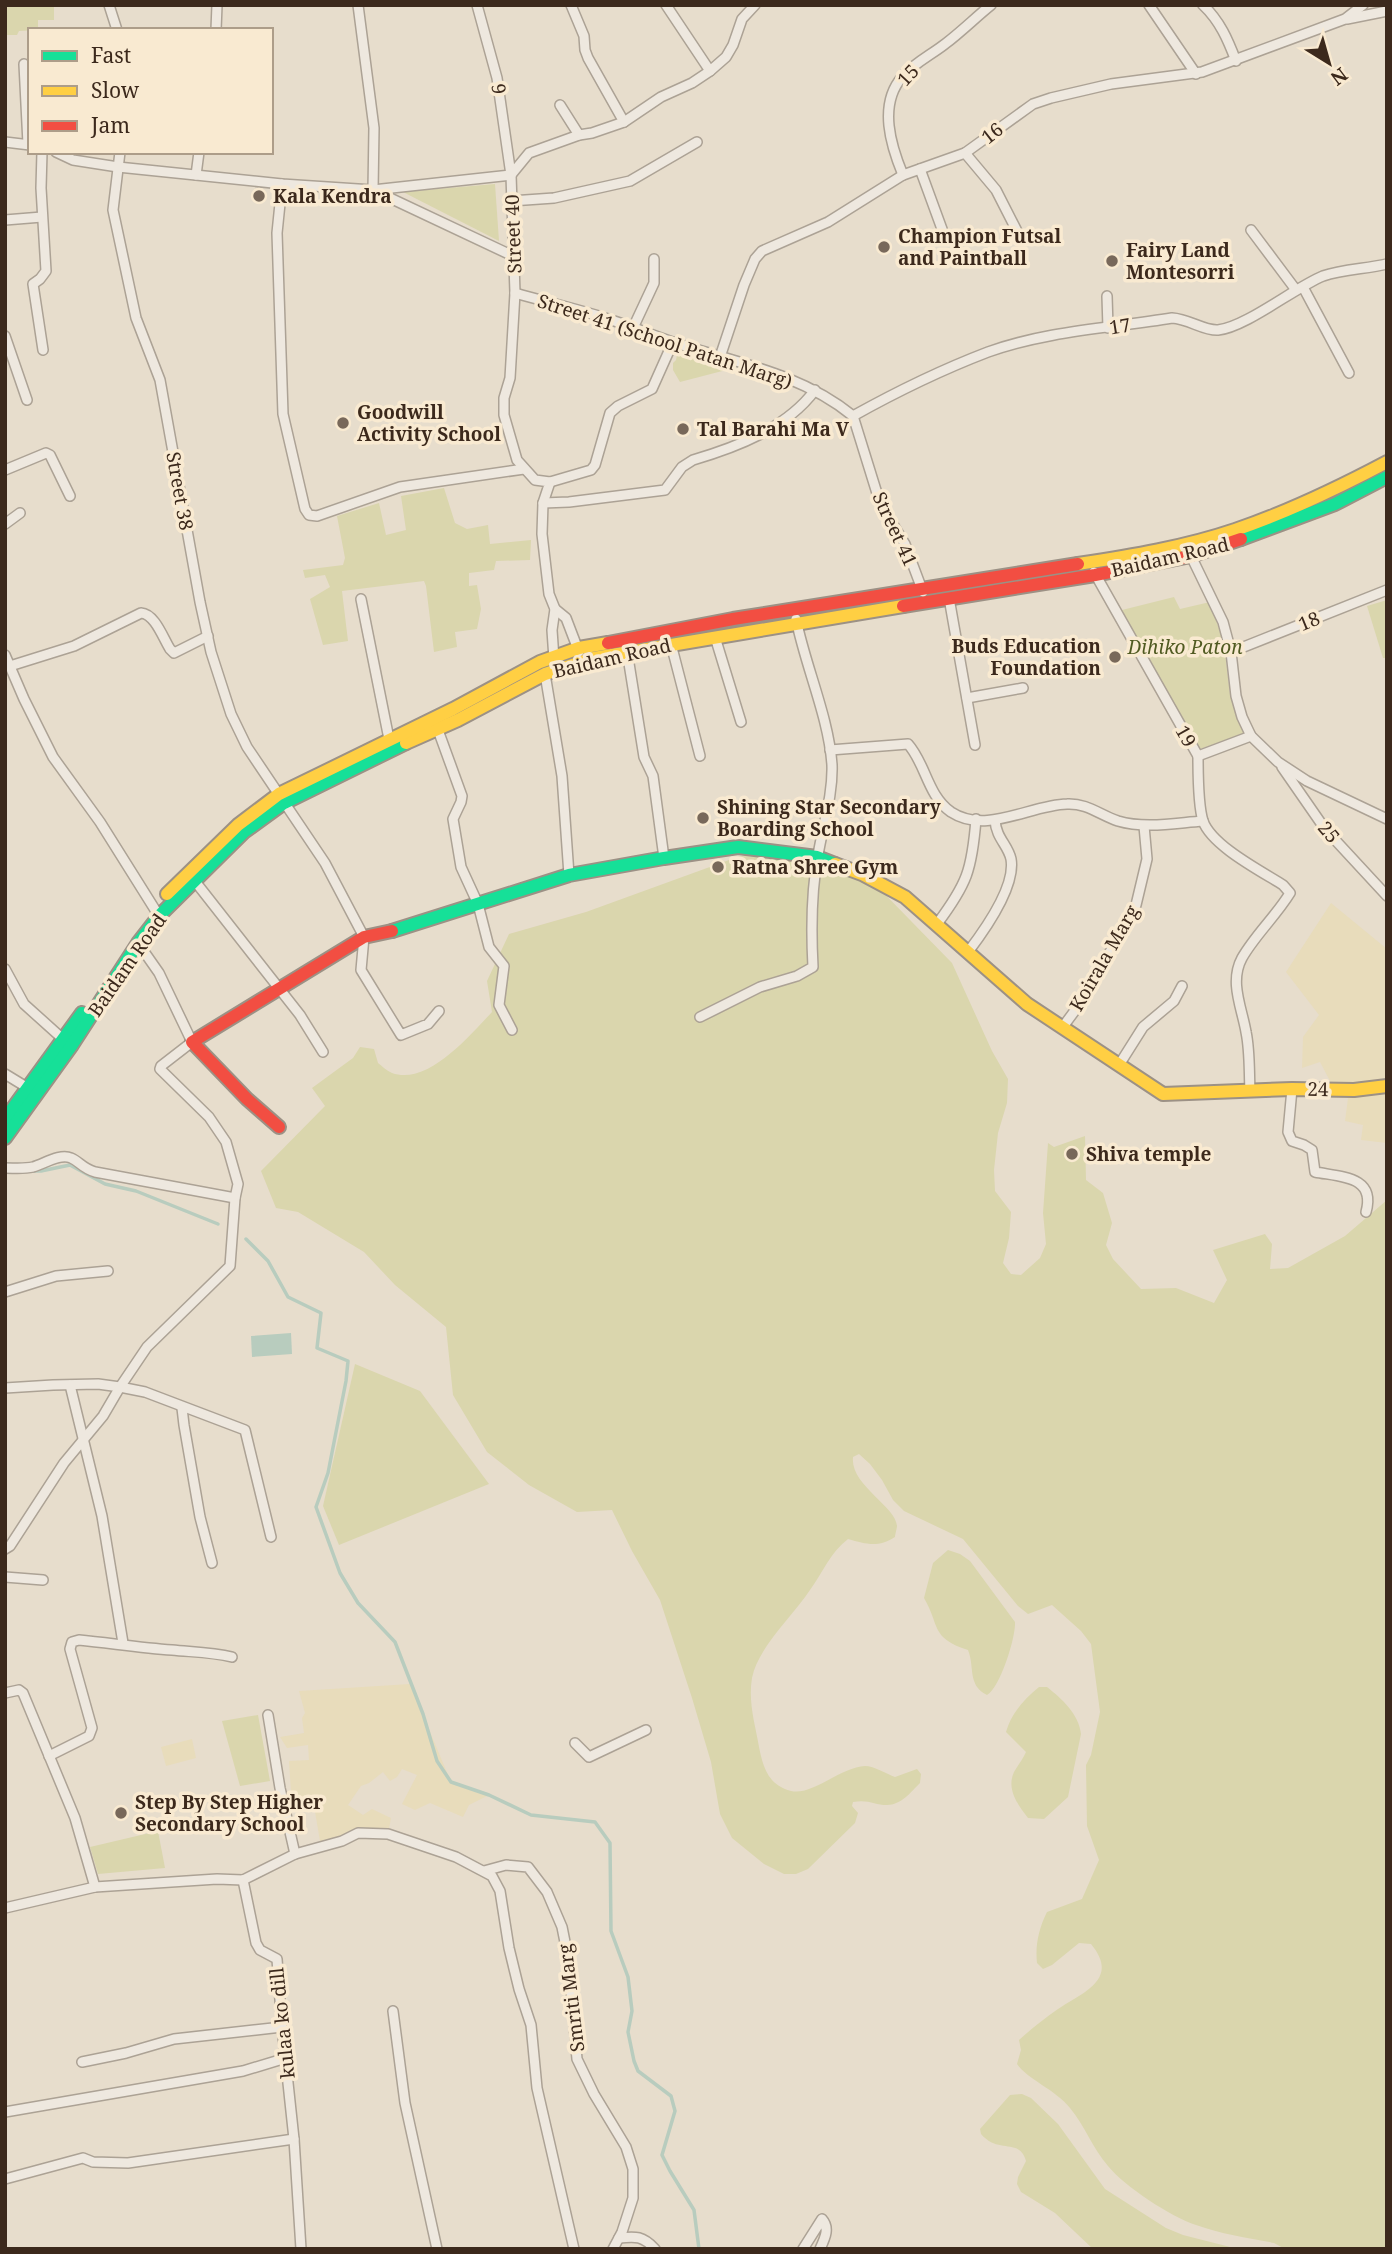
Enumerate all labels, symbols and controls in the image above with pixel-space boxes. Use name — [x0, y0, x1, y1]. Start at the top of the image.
legend — [28, 28, 273, 154]
north arrow — [1294, 28, 1364, 98]
text: Fast — [91, 41, 131, 69]
street label: 15 — [891, 58, 925, 92]
text: N — [1325, 62, 1353, 91]
text: Slow — [91, 76, 140, 104]
street label: 9 — [485, 82, 513, 96]
text: Jam — [90, 111, 130, 139]
street label: 16 — [976, 116, 1008, 150]
place label: Kala Kendra — [273, 183, 392, 209]
marker: Kala Kendra — [251, 188, 267, 204]
street label: Street 40 — [499, 194, 527, 274]
place label: Champion Futsal and Paintball — [898, 223, 1061, 271]
place label: Fairy Land Montesorri — [1126, 237, 1235, 285]
marker: Champion Futsal and Paintball — [876, 239, 892, 255]
marker: Fairy Land Montesorri — [1104, 253, 1120, 269]
street label: Street 41 (School Patan Marg) — [534, 288, 796, 394]
street label: 17 — [1107, 311, 1133, 341]
place label: Goodwill Activity School — [357, 399, 501, 447]
marker: Goodwill Activity School — [335, 415, 351, 431]
place label: Tal Barahi Ma V — [697, 416, 850, 442]
marker: Tal Barahi Ma V — [675, 421, 691, 437]
street label: Street 38 — [160, 450, 200, 532]
street label: Street 41 — [866, 488, 924, 570]
street label: Baidam Road — [1108, 531, 1232, 583]
street label: 18 — [1294, 605, 1324, 637]
street label: Baidam Road — [550, 632, 674, 684]
place label: Buds Education Foundation — [952, 633, 1101, 681]
park label: Dihiko Paton — [1126, 634, 1243, 660]
marker: Buds Education Foundation — [1107, 649, 1123, 665]
street label: 19 — [1169, 720, 1203, 752]
place label: Shining Star Secondary Boarding School — [717, 794, 941, 842]
marker: Shining Star Secondary Boarding School — [695, 810, 711, 826]
street label: 25 — [1312, 816, 1346, 848]
place label: Ratna Shree Gym — [732, 854, 899, 880]
marker: Ratna Shree Gym — [710, 859, 726, 875]
street label: Koirala Marg — [1063, 900, 1145, 1016]
street label: Baidam Road — [82, 908, 172, 1022]
street label: 24 — [1307, 1076, 1329, 1102]
place label: Shiva temple — [1086, 1141, 1211, 1167]
marker: Shiva temple — [1064, 1146, 1080, 1162]
place label: Step By Step Higher Secondary School — [135, 1789, 323, 1837]
marker: Step By Step Higher Secondary School — [113, 1805, 129, 1821]
street label: Smriti Marg — [551, 1942, 591, 2054]
street label: kulaa ko dill — [263, 1966, 301, 2080]

